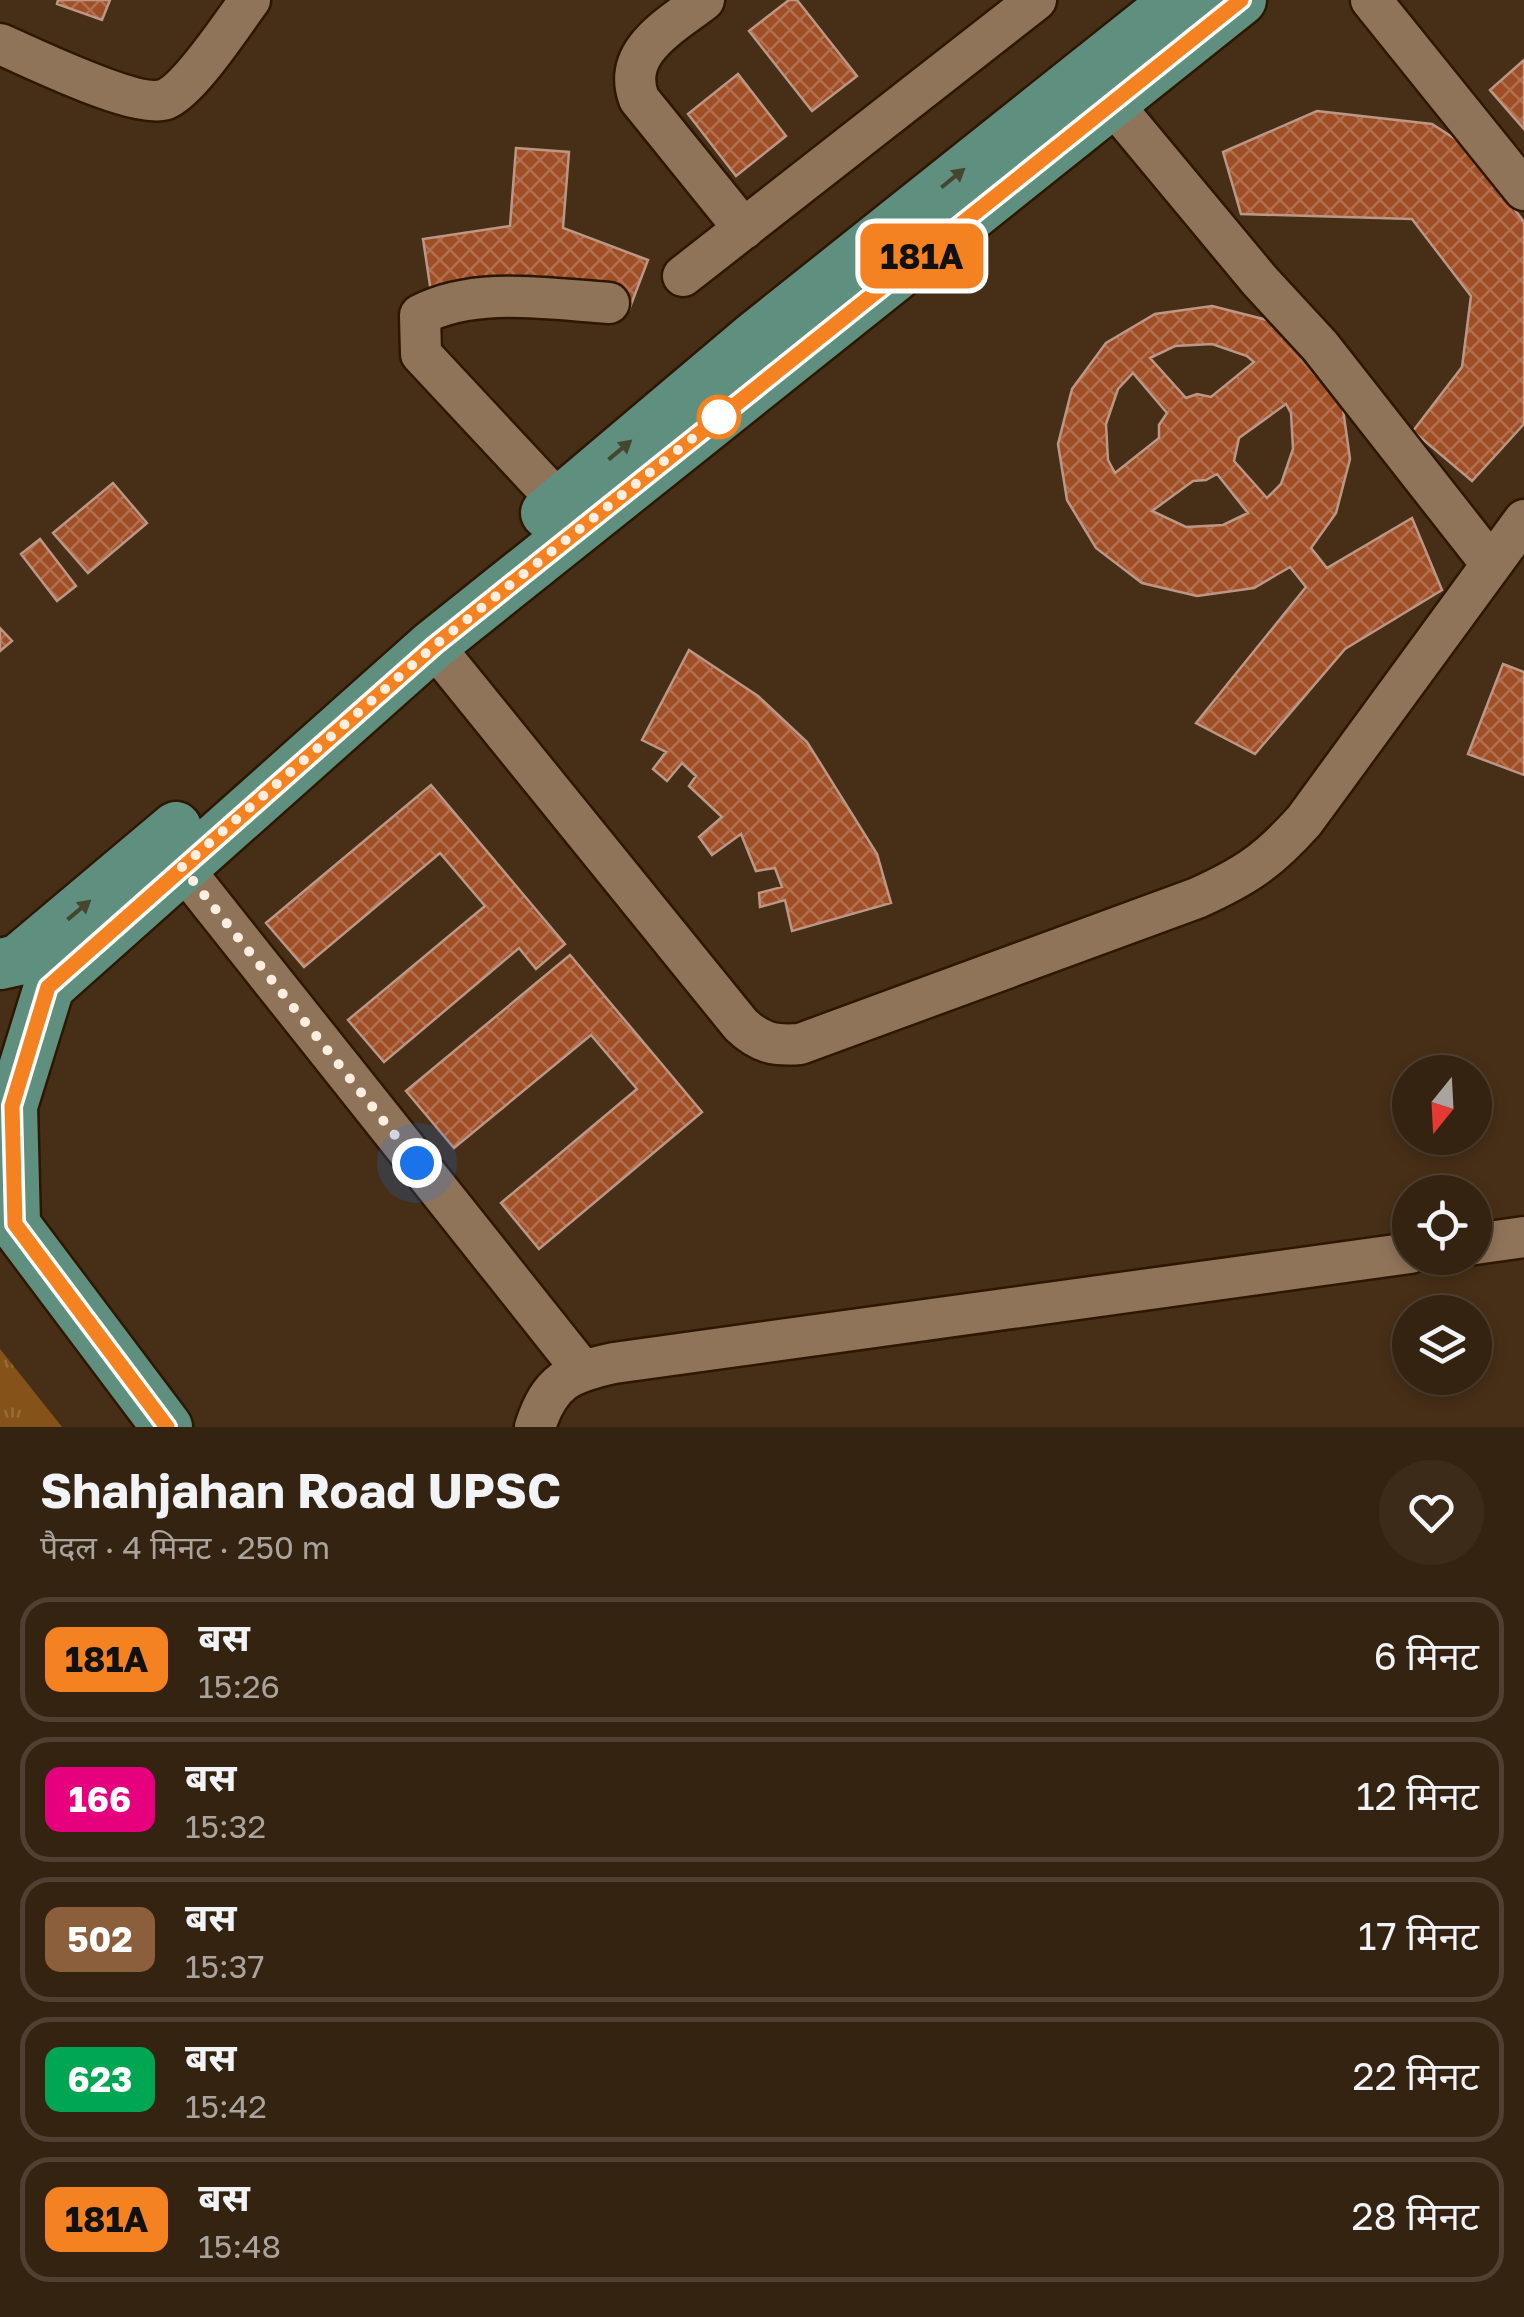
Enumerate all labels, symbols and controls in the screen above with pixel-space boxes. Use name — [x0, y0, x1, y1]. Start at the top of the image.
one-way arrow — [940, 169, 966, 189]
line badge: 181A — [852, 224, 992, 288]
text: 181A — [880, 235, 964, 277]
unlabelled marker — [698, 396, 740, 438]
one-way arrow — [607, 440, 632, 462]
one-way arrow — [66, 899, 91, 921]
north arrow — [1392, 1055, 1492, 1155]
map controls — [1392, 1055, 1492, 1395]
your location — [392, 1138, 442, 1188]
button: locate — [1392, 1175, 1492, 1275]
button: layers — [1392, 1295, 1492, 1395]
button: heart — [1379, 1460, 1484, 1565]
text: Shahjahan Road UPSC — [40, 1461, 561, 1519]
text: पैदल · 4 मिनट · 250 m — [40, 1528, 330, 1566]
text: बस — [198, 1614, 250, 1659]
text: 6 मिनट — [1374, 1633, 1479, 1678]
text: 181A — [65, 1638, 148, 1680]
text: 15:26 — [198, 1667, 280, 1705]
text: बस — [185, 1754, 237, 1799]
text: 12 मिनट — [1356, 1773, 1479, 1818]
text: 166 — [69, 1778, 131, 1820]
text: 15:32 — [185, 1807, 266, 1845]
text: बस — [185, 1894, 237, 1939]
text: 17 मिनट — [1358, 1913, 1479, 1958]
text: 502 — [67, 1918, 133, 1960]
text: 15:37 — [185, 1947, 264, 1985]
text: बस — [185, 2034, 237, 2079]
text: 22 मिनट — [1353, 2053, 1479, 2098]
text: 623 — [68, 2058, 132, 2100]
text: 15:42 — [185, 2087, 267, 2125]
text: बस — [198, 2174, 250, 2219]
text: 28 मिनट — [1351, 2193, 1479, 2238]
text: 181A — [65, 2198, 148, 2240]
text: 15:48 — [198, 2227, 281, 2265]

